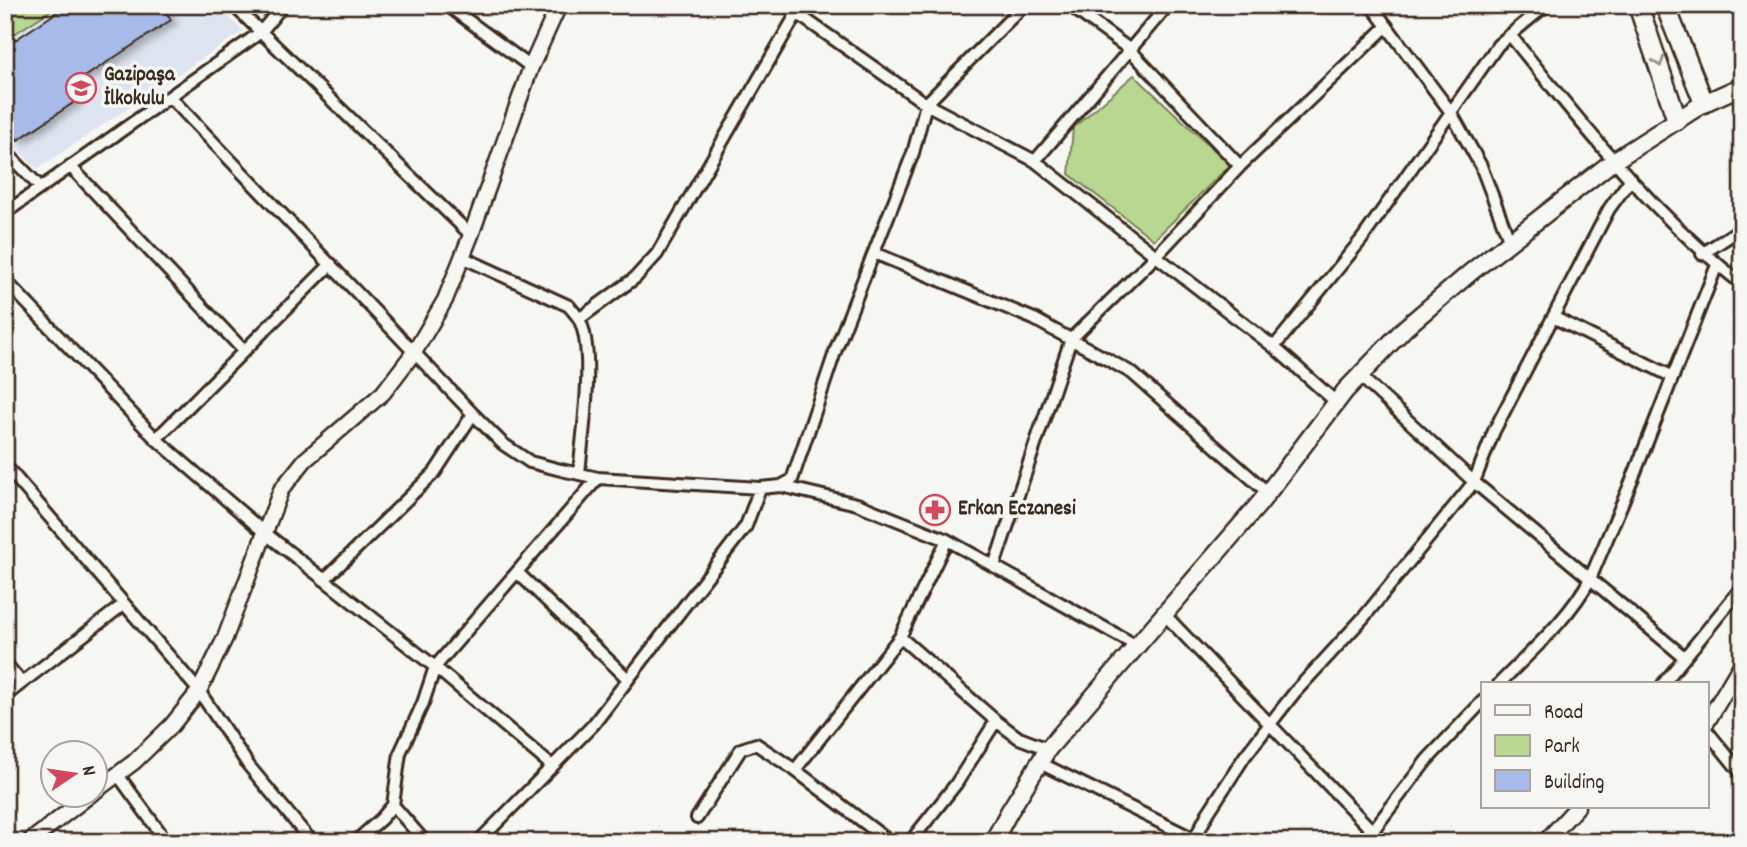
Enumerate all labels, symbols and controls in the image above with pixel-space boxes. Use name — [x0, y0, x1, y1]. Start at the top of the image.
one-way arrow — [1650, 56, 1665, 68]
place label: Gazipaşa İlkokulu — [104, 61, 176, 115]
school or university icon: Gazipaşa İlkokulu — [64, 71, 98, 105]
pharmacy icon: Erkan Eczanesi — [918, 493, 952, 527]
place label: Erkan Eczanesi — [958, 495, 1076, 525]
legend — [1481, 682, 1708, 808]
text: Road — [1544, 699, 1583, 729]
text: Park — [1544, 733, 1580, 763]
north arrow — [38, 738, 108, 808]
text: N — [73, 763, 101, 779]
text: Building — [1544, 769, 1604, 799]

